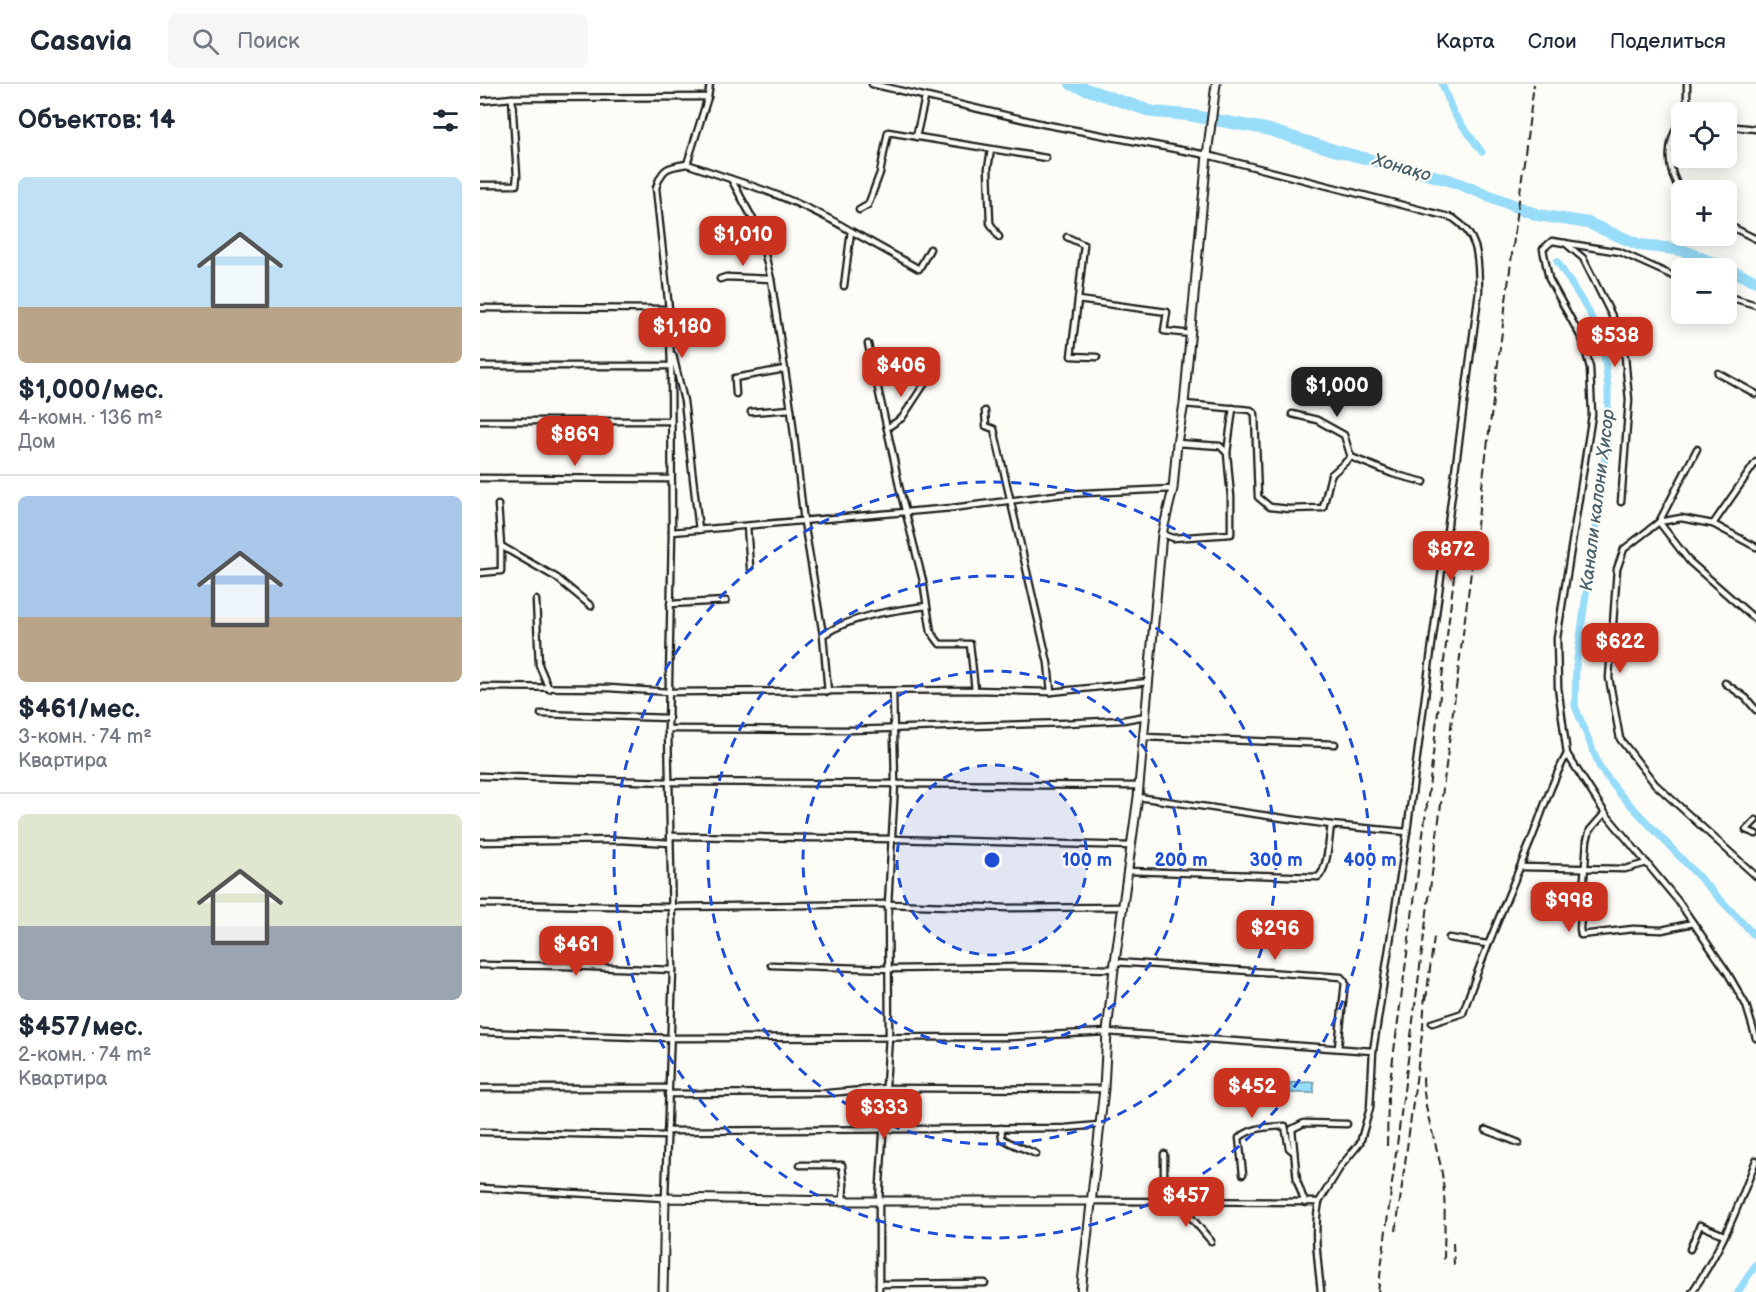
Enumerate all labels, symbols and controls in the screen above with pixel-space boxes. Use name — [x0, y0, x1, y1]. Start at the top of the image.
search box — [168, 14, 588, 68]
text: Casavia — [30, 25, 132, 58]
icon: search — [189, 25, 222, 58]
text: Поиск — [237, 28, 300, 55]
text: Карта — [1436, 29, 1495, 54]
text: Слои — [1528, 29, 1577, 54]
text: Поделиться — [1610, 29, 1726, 54]
map controls — [1671, 102, 1737, 324]
button: locate — [1671, 102, 1737, 168]
icon: filters — [429, 104, 462, 137]
text: Объектов: 14 — [18, 105, 175, 136]
water label: Хонақо — [1369, 149, 1434, 186]
button: + — [1671, 180, 1737, 246]
icon: home — [186, 216, 294, 324]
pin: $1,010 — [694, 216, 792, 267]
text: $1,010 — [713, 223, 773, 247]
button: − — [1671, 258, 1737, 324]
pin: $1,180 — [633, 308, 731, 359]
text: $1,180 — [653, 315, 711, 339]
pin: $538 — [1579, 317, 1651, 368]
text: $538 — [1591, 324, 1639, 348]
pin: $406 — [865, 347, 937, 398]
text: $406 — [876, 354, 926, 378]
pin: $1,000 — [1288, 367, 1386, 418]
text: $1,000 — [1305, 374, 1369, 398]
text: $1,000/мес. — [18, 375, 164, 406]
text: 4-комн. · 136 m² — [18, 406, 163, 430]
water label: Канали калони Ҳисор — [1576, 408, 1619, 592]
pin: $869 — [539, 416, 611, 467]
text: $869 — [550, 423, 600, 447]
text: Дом — [18, 430, 56, 454]
pin: $872 — [1415, 531, 1487, 582]
icon: home — [186, 535, 294, 643]
text: $872 — [1427, 538, 1475, 562]
pin: $622 — [1584, 623, 1656, 674]
text: $622 — [1595, 630, 1645, 654]
text: $461/мес. — [18, 694, 140, 725]
text: 3-комн. · 74 m² — [18, 725, 152, 749]
text: Квартира — [18, 749, 108, 773]
centre of rings — [982, 850, 1002, 870]
text: 100 m — [1062, 850, 1112, 871]
text: 200 m — [1154, 850, 1208, 871]
text: 300 m — [1249, 850, 1303, 871]
text: 400 m — [1343, 850, 1397, 871]
icon: home — [186, 853, 294, 961]
pin: $998 — [1533, 882, 1605, 933]
text: $998 — [1545, 889, 1593, 913]
pin: $296 — [1239, 910, 1311, 961]
text: $296 — [1251, 917, 1300, 941]
pin: $461 — [540, 926, 612, 977]
text: $461 — [553, 933, 599, 957]
text: $457/мес. — [18, 1012, 143, 1043]
text: 2-комн. · 74 m² — [18, 1043, 151, 1067]
text: Квартира — [18, 1067, 108, 1091]
pin: $452 — [1216, 1068, 1288, 1119]
text: $452 — [1228, 1075, 1276, 1099]
pin: $333 — [848, 1089, 920, 1140]
text: $333 — [860, 1096, 908, 1120]
pin: $457 — [1150, 1177, 1222, 1228]
text: $457 — [1162, 1184, 1210, 1208]

